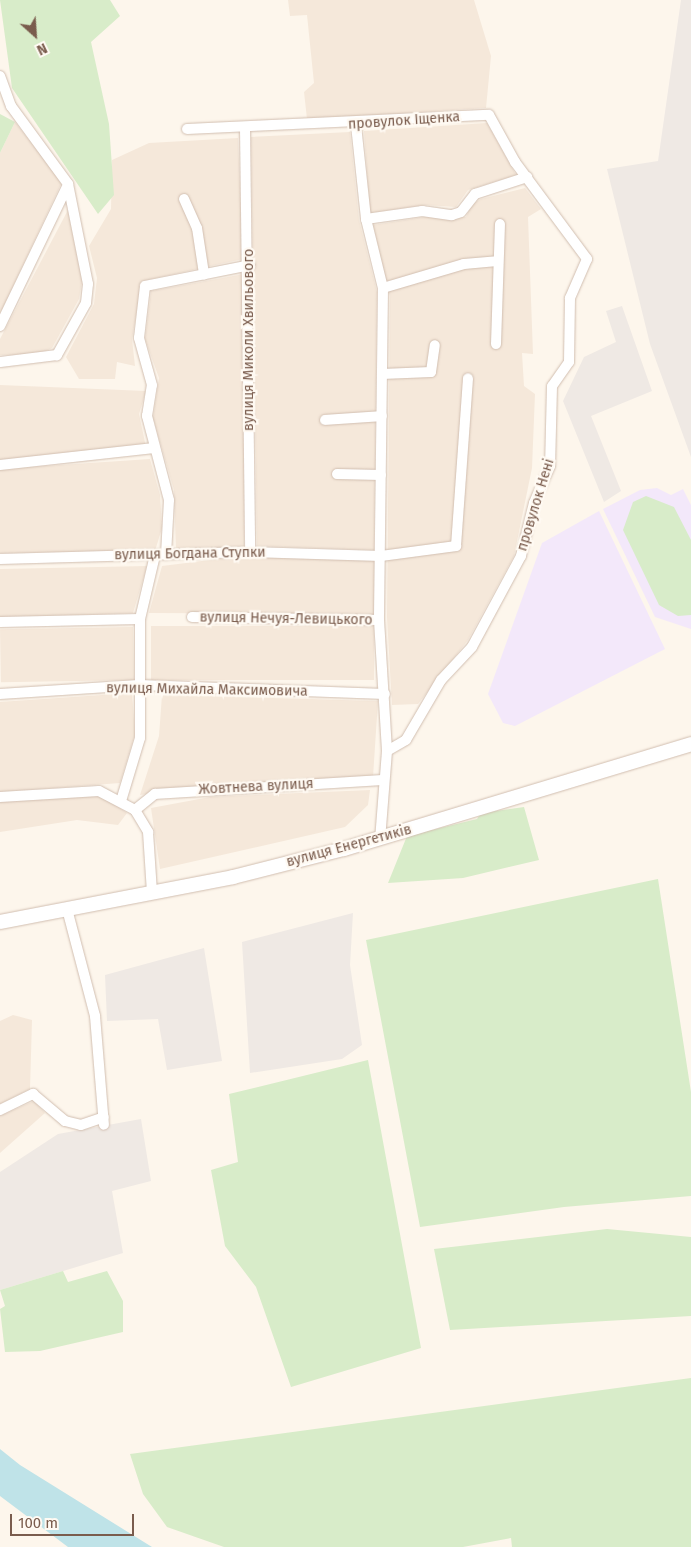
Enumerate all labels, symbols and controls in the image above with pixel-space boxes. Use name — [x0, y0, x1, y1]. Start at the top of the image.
north arrow — [10, 10, 60, 60]
text: N — [34, 39, 50, 59]
street label: провулок Іщенка — [347, 109, 461, 133]
street label: вулиця Миколи Хвильового — [241, 249, 257, 431]
street label: провулок Нені — [514, 457, 558, 553]
street label: вулиця Богдана Ступки — [114, 544, 266, 564]
street label: вулиця Нечуя-Левицького — [199, 609, 373, 629]
street label: вулиця Михайла Максимовича — [106, 680, 308, 700]
street label: Жовтнева вулиця — [198, 776, 314, 798]
street label: вулиця Енергетиків — [285, 821, 413, 871]
scale bar — [12, 1504, 136, 1536]
text: 100 m — [18, 1514, 58, 1532]

